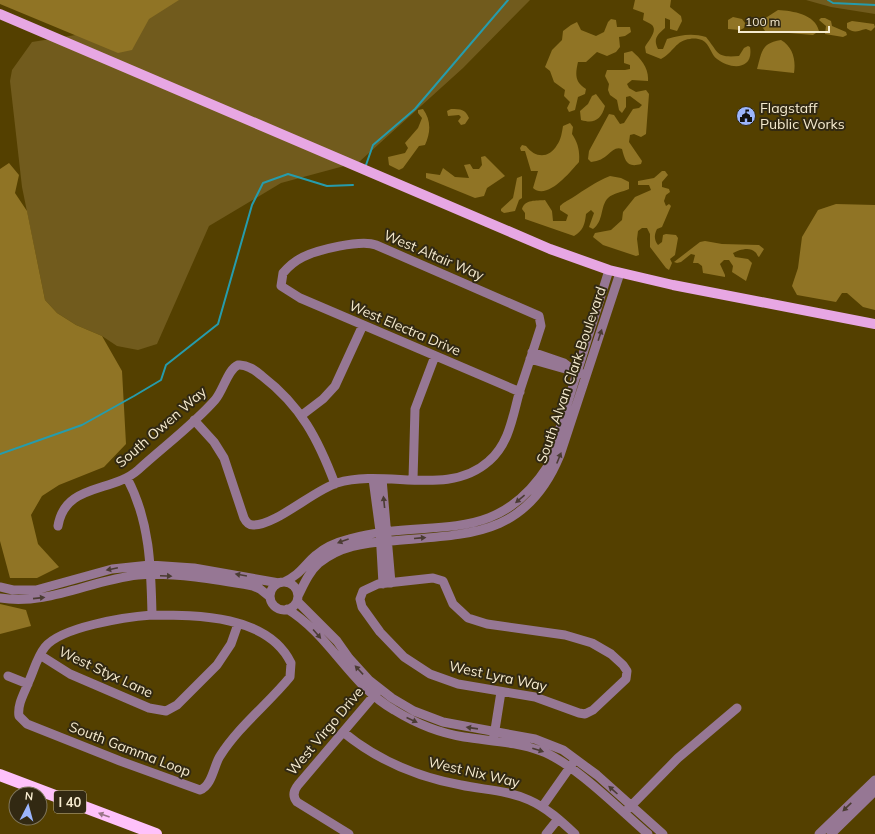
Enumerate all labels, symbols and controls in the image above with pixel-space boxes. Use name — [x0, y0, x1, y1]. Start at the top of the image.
scale bar — [739, 8, 829, 34]
text: 100 m — [745, 14, 780, 29]
place label: Flagstaff Public Works — [760, 99, 845, 133]
public building icon: Flagstaff Public Works — [735, 105, 757, 127]
street label: West Altair Way — [381, 226, 487, 284]
street label: South Alvan Clark Boulevard — [532, 284, 610, 466]
street label: West Electra Drive — [346, 296, 464, 360]
one-way arrow — [597, 329, 603, 341]
street label: South Owen Way — [112, 382, 211, 471]
one-way arrow — [556, 452, 562, 464]
one-way arrow — [515, 495, 526, 504]
one-way arrow — [381, 496, 387, 508]
one-way arrow — [414, 535, 426, 542]
one-way arrow — [336, 539, 348, 545]
one-way arrow — [106, 567, 118, 573]
one-way arrow — [160, 572, 172, 579]
one-way arrow — [235, 572, 247, 578]
one-way arrow — [33, 594, 45, 601]
one-way arrow — [313, 628, 322, 639]
street label: West Styx Lane — [56, 642, 156, 702]
street label: West Lyra Way — [447, 657, 549, 695]
one-way arrow — [354, 665, 364, 675]
street label: West Virgo Drive — [283, 683, 367, 779]
one-way arrow — [407, 717, 418, 723]
street label: South Gamma Loop — [67, 718, 193, 780]
one-way arrow — [466, 725, 478, 731]
one-way arrow — [532, 748, 544, 754]
street label: West Nix Way — [427, 753, 522, 791]
one-way arrow — [608, 785, 618, 794]
north arrow — [8, 786, 48, 826]
text: N — [24, 789, 34, 803]
road number: I 40 — [54, 791, 86, 813]
one-way arrow — [842, 802, 852, 812]
one-way arrow — [98, 811, 110, 817]

